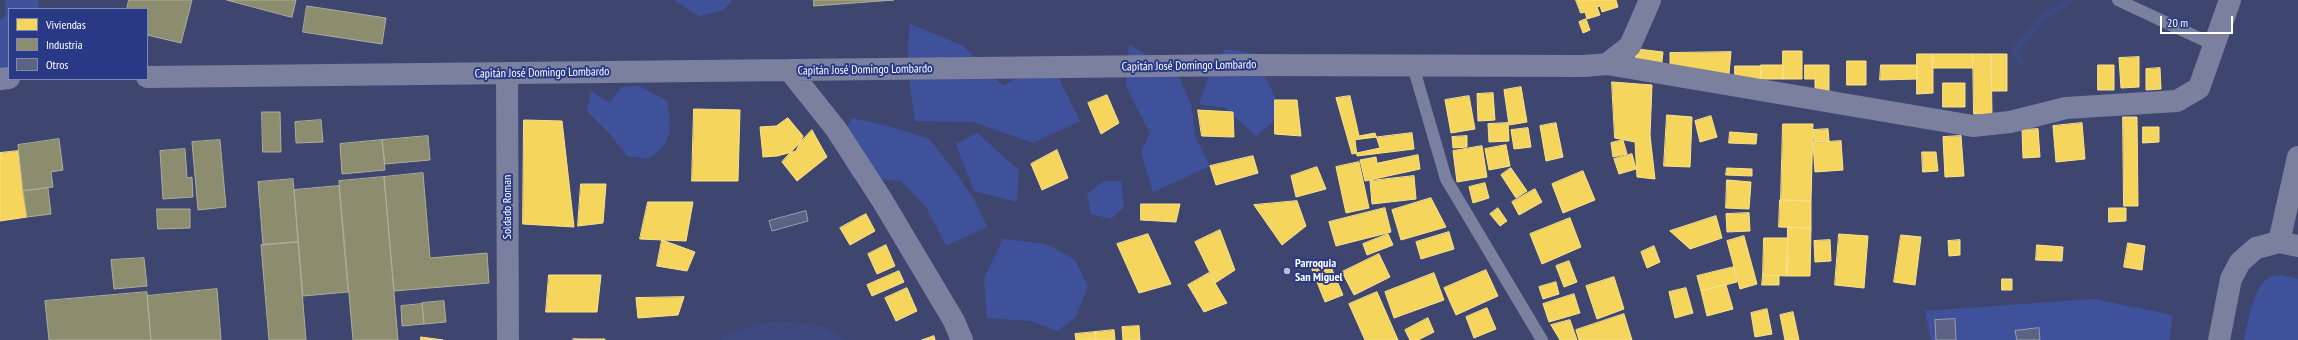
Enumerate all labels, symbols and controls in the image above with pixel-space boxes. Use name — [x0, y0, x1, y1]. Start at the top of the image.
legend — [8, 8, 148, 80]
scale bar — [2162, 8, 2235, 34]
text: 20 m — [2167, 15, 2188, 30]
text: Viviendas — [46, 17, 86, 32]
text: Industria — [46, 37, 83, 52]
text: Otros — [46, 57, 68, 72]
street label: Capitán José Domingo Lombardo — [1122, 58, 1256, 74]
street label: Capitán José Domingo Lombardo — [798, 62, 932, 78]
street label: Capitán José Domingo Lombardo — [475, 65, 609, 81]
street label: Soldado Roman — [501, 175, 515, 239]
place label: Parroquia San Miguel — [1295, 257, 1342, 285]
marker: Parroquia San Miguel — [1282, 266, 1292, 276]

